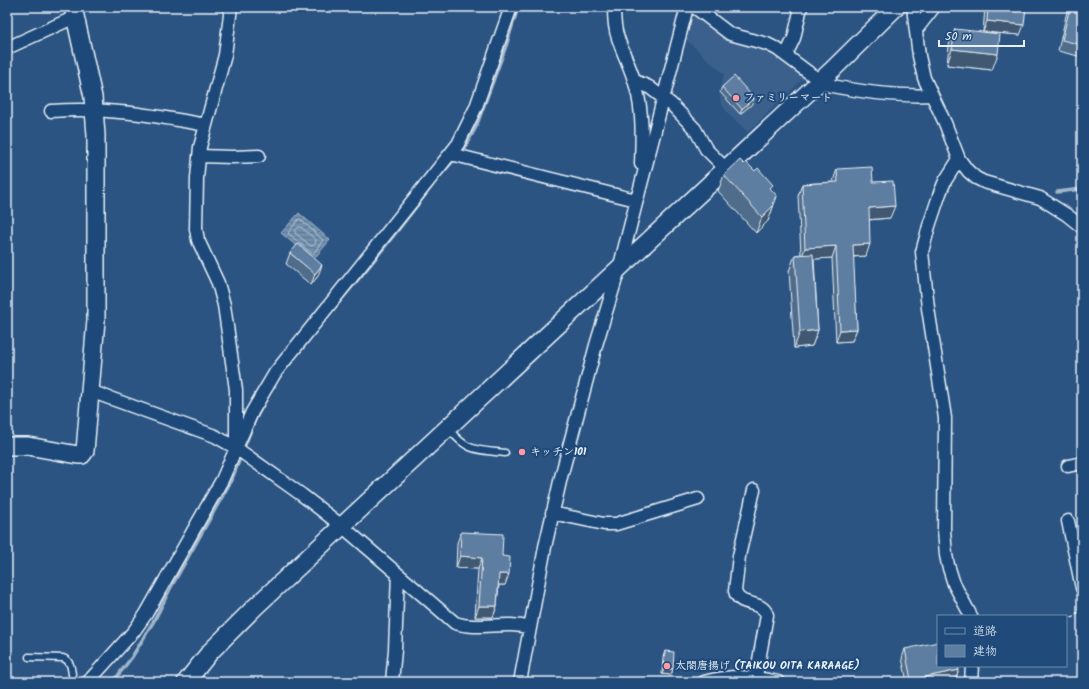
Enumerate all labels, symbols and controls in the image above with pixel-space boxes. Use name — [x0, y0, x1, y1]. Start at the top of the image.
scale bar — [939, 22, 1024, 48]
text: 50 m — [945, 27, 972, 46]
place label: ファミリーマート — [744, 89, 832, 107]
marker: ファミリーマート — [731, 93, 741, 103]
place label: キッチン101 — [530, 443, 587, 461]
marker: キッチン101 — [517, 447, 527, 457]
legend — [937, 615, 1067, 667]
text: 道路 — [973, 622, 997, 641]
text: 建物 — [973, 642, 997, 661]
place label: 太閤唐揚げ (TAIKOU OITA KARAAGE) — [675, 657, 860, 675]
marker: 太閤唐揚げ (TAIKOU OITA KARAAGE) — [662, 661, 672, 671]

